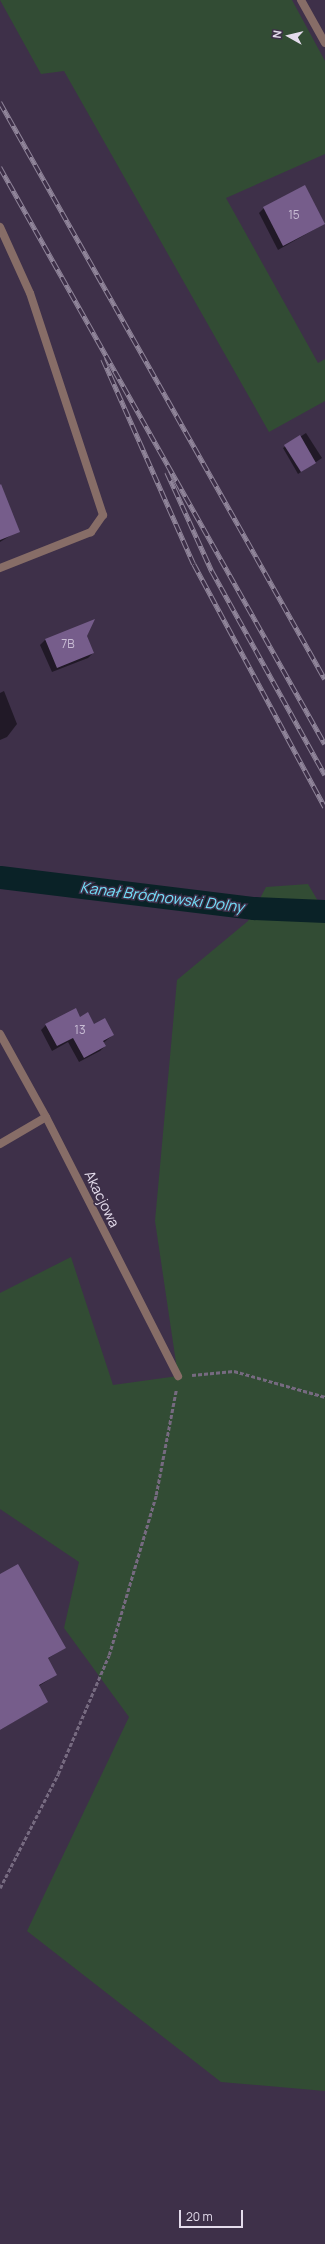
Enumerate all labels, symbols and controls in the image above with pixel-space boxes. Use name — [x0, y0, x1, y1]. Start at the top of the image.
north arrow — [269, 16, 309, 56]
text: N — [269, 29, 285, 39]
house number: 15 — [288, 208, 300, 222]
house number: 7B — [61, 637, 75, 651]
water label: Kanał Bródnowski Dolny — [79, 878, 245, 916]
house number: 13 — [74, 1023, 86, 1037]
street label: Akacjowa — [81, 1168, 123, 1230]
scale bar — [181, 2202, 245, 2228]
text: 20 m — [186, 2208, 213, 2225]

